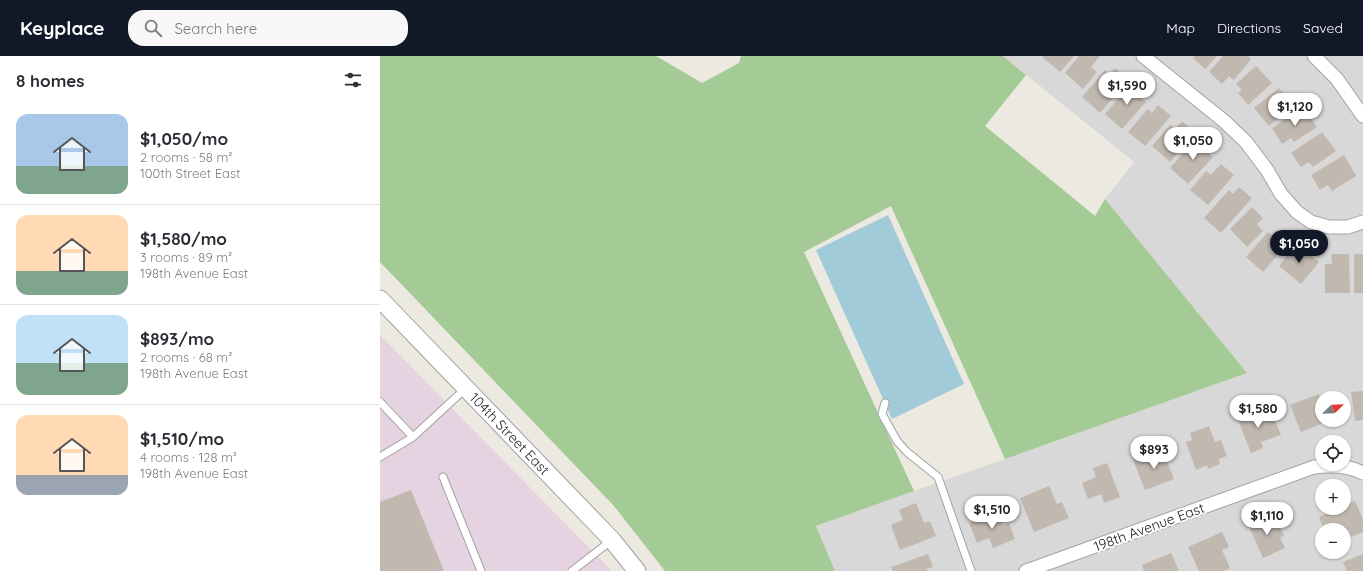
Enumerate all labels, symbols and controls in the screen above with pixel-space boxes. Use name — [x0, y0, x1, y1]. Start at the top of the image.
search box — [128, 10, 408, 46]
text: Keyplace — [20, 16, 104, 40]
icon: search — [142, 17, 164, 39]
text: Search here — [174, 19, 257, 38]
text: Map — [1166, 19, 1195, 37]
text: Directions — [1217, 19, 1281, 37]
text: Saved — [1303, 19, 1343, 37]
icon: filters — [342, 69, 364, 91]
text: 8 homes — [16, 70, 85, 91]
pin: $1,590 — [1094, 72, 1160, 106]
text: $1,590 — [1107, 77, 1147, 93]
pin: $1,120 — [1262, 93, 1328, 127]
text: $1,120 — [1277, 98, 1313, 114]
pin: $1,050 — [1160, 127, 1226, 161]
text: $1,050/mo — [140, 128, 228, 149]
icon: home — [48, 130, 96, 178]
text: $1,050 — [1173, 132, 1213, 148]
text: 2 rooms · 58 m² — [140, 149, 232, 165]
text: 100th Street East — [140, 165, 240, 181]
text: $1,580/mo — [140, 228, 227, 249]
pin: $1,050 — [1266, 230, 1332, 264]
icon: home — [48, 231, 96, 279]
text: $1,050 — [1279, 235, 1319, 251]
text: 3 rooms · 89 m² — [140, 249, 232, 265]
text: 198th Avenue East — [140, 265, 248, 281]
text: $893/mo — [140, 328, 214, 349]
icon: home — [48, 331, 96, 379]
text: 2 rooms · 68 m² — [140, 349, 232, 365]
text: 198th Avenue East — [140, 365, 248, 381]
street label: 104th Street East — [466, 389, 554, 479]
north arrow — [1315, 391, 1351, 427]
map controls — [1315, 391, 1351, 559]
pin: $1,580 — [1225, 395, 1291, 429]
text: $1,580 — [1239, 400, 1278, 416]
text: $1,510/mo — [140, 428, 224, 449]
icon: home — [48, 431, 96, 479]
button: locate — [1315, 435, 1351, 471]
pin: $893 — [1130, 436, 1178, 470]
text: $893 — [1139, 441, 1169, 457]
text: 4 rooms · 128 m² — [140, 449, 237, 465]
text: 198th Avenue East — [140, 465, 248, 481]
button: + — [1315, 479, 1351, 515]
pin: $1,510 — [959, 496, 1025, 530]
street label: 198th Avenue East — [1091, 499, 1207, 555]
text: $1,510 — [974, 501, 1010, 517]
pin: $1,110 — [1234, 502, 1300, 536]
text: $1,110 — [1250, 507, 1284, 523]
button: − — [1315, 523, 1351, 559]

